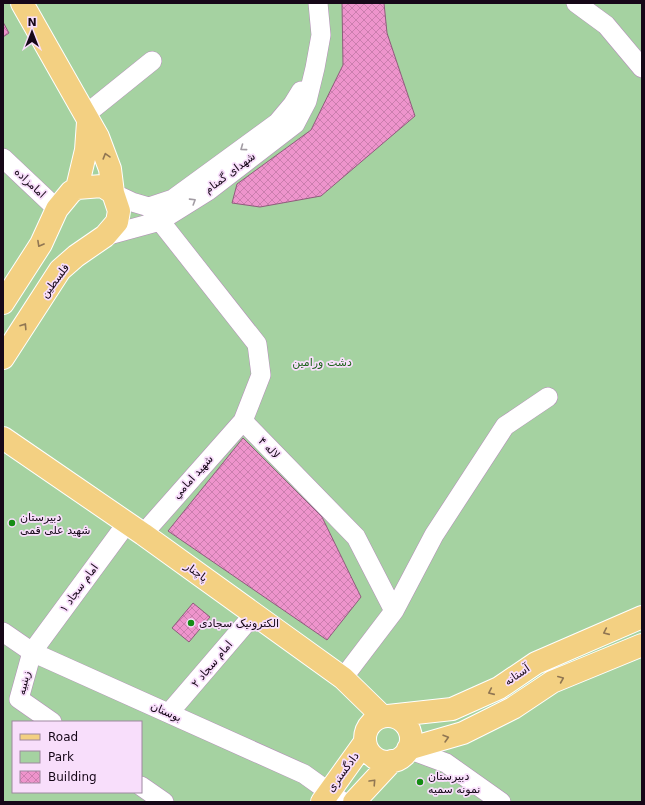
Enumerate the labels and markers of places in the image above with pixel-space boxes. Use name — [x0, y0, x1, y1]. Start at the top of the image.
place label: دبیرستان شهید علی قمی — [20, 511, 91, 537]
marker: دبیرستان شهید علی قمی — [7, 518, 17, 528]
place label: الکترونیک سجادی — [199, 617, 279, 630]
marker: الکترونیک سجادی — [186, 618, 196, 628]
place label: دبیرستان نمونه سمیه — [428, 770, 480, 796]
marker: دبیرستان نمونه سمیه — [415, 777, 425, 787]

